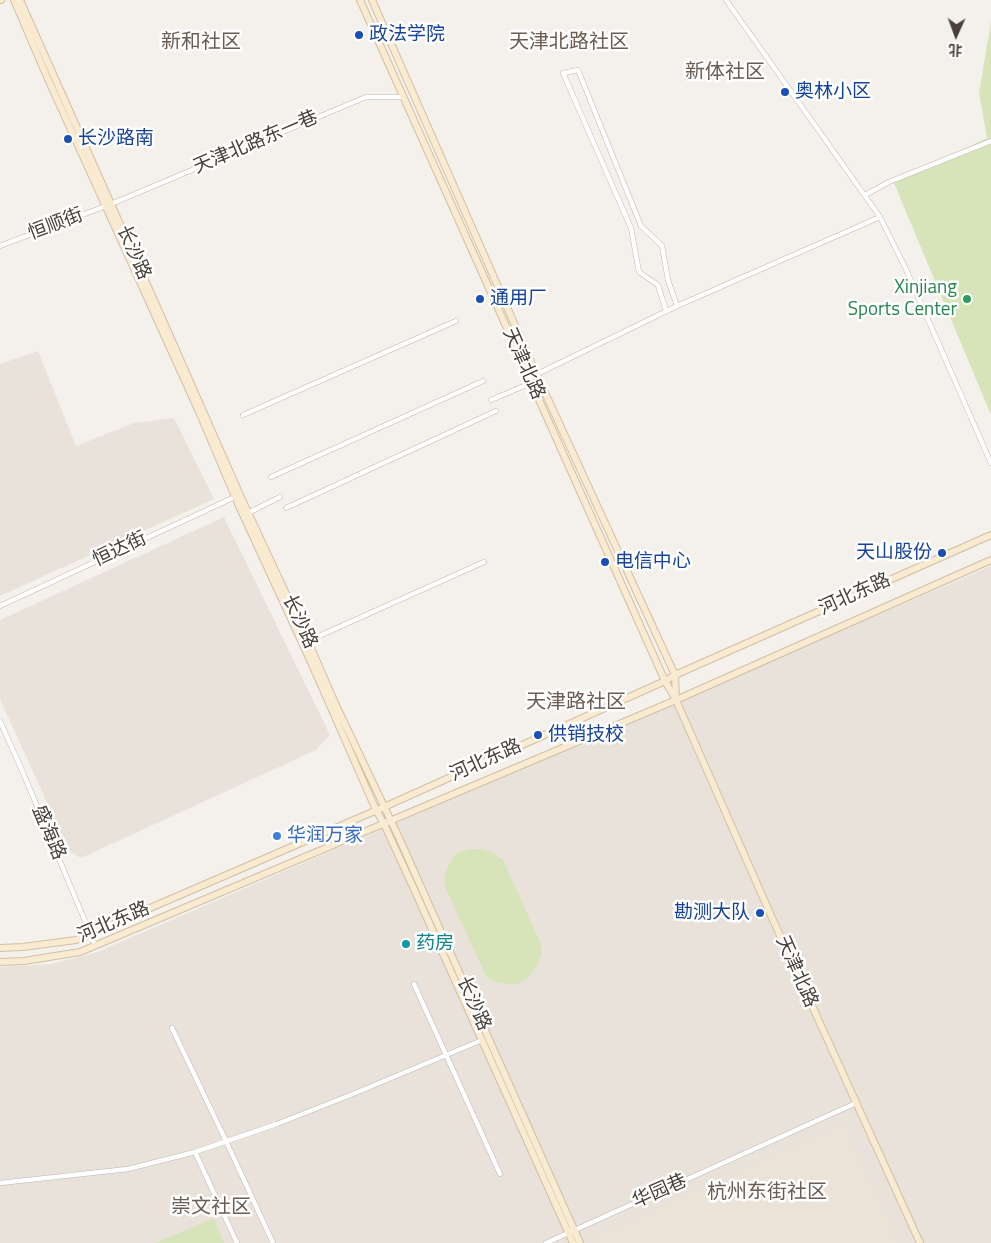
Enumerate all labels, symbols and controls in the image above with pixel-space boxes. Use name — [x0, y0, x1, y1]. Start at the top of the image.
north arrow — [931, 10, 981, 60]
place label: 政法学院 — [369, 24, 445, 46]
marker: 政法学院 — [353, 29, 365, 41]
district label: 新和社区 — [161, 31, 241, 55]
district label: 天津北路社区 — [509, 31, 629, 55]
text: 北 — [948, 40, 963, 61]
district label: 新体社区 — [685, 61, 765, 85]
place label: 奥林小区 — [795, 81, 871, 103]
marker: 奥林小区 — [779, 86, 791, 98]
street label: 天津北路东一巷 — [190, 107, 322, 179]
place label: 长沙路南 — [78, 128, 154, 150]
marker: 长沙路南 — [62, 133, 74, 145]
street label: 恒顺街 — [25, 204, 87, 246]
street label: 长沙路 — [111, 222, 155, 284]
place label: Xinjiang Sports Center — [848, 277, 957, 321]
place label: 通用厂 — [490, 288, 547, 310]
marker: 通用厂 — [474, 293, 486, 305]
marker: Xinjiang Sports Center — [961, 293, 973, 305]
street label: 天津北路 — [497, 325, 549, 403]
street label: 恒达街 — [89, 528, 151, 572]
place label: 天山股份 — [856, 542, 932, 564]
marker: 天山股份 — [936, 547, 948, 559]
place label: 电信中心 — [615, 551, 691, 573]
marker: 电信中心 — [599, 556, 611, 568]
street label: 河北东路 — [816, 569, 894, 621]
street label: 长沙路 — [277, 591, 321, 653]
district label: 天津路社区 — [526, 691, 626, 715]
place label: 供销技校 — [548, 724, 624, 746]
marker: 供销技校 — [532, 729, 544, 741]
street label: 河北东路 — [447, 735, 525, 787]
street label: 盛海路 — [26, 802, 70, 864]
place label: 华润万家 — [287, 825, 363, 847]
marker: 华润万家 — [271, 830, 283, 842]
street label: 河北东路 — [75, 898, 153, 948]
place label: 勘测大队 — [674, 902, 750, 924]
marker: 勘测大队 — [754, 907, 766, 919]
place label: 药房 — [416, 933, 454, 955]
street label: 天津北路 — [770, 933, 822, 1011]
marker: 药房 — [400, 938, 412, 950]
street label: 长沙路 — [451, 973, 495, 1035]
street label: 华园巷 — [629, 1170, 691, 1214]
district label: 杭州东街社区 — [707, 1181, 827, 1205]
district label: 崇文社区 — [171, 1196, 251, 1220]

